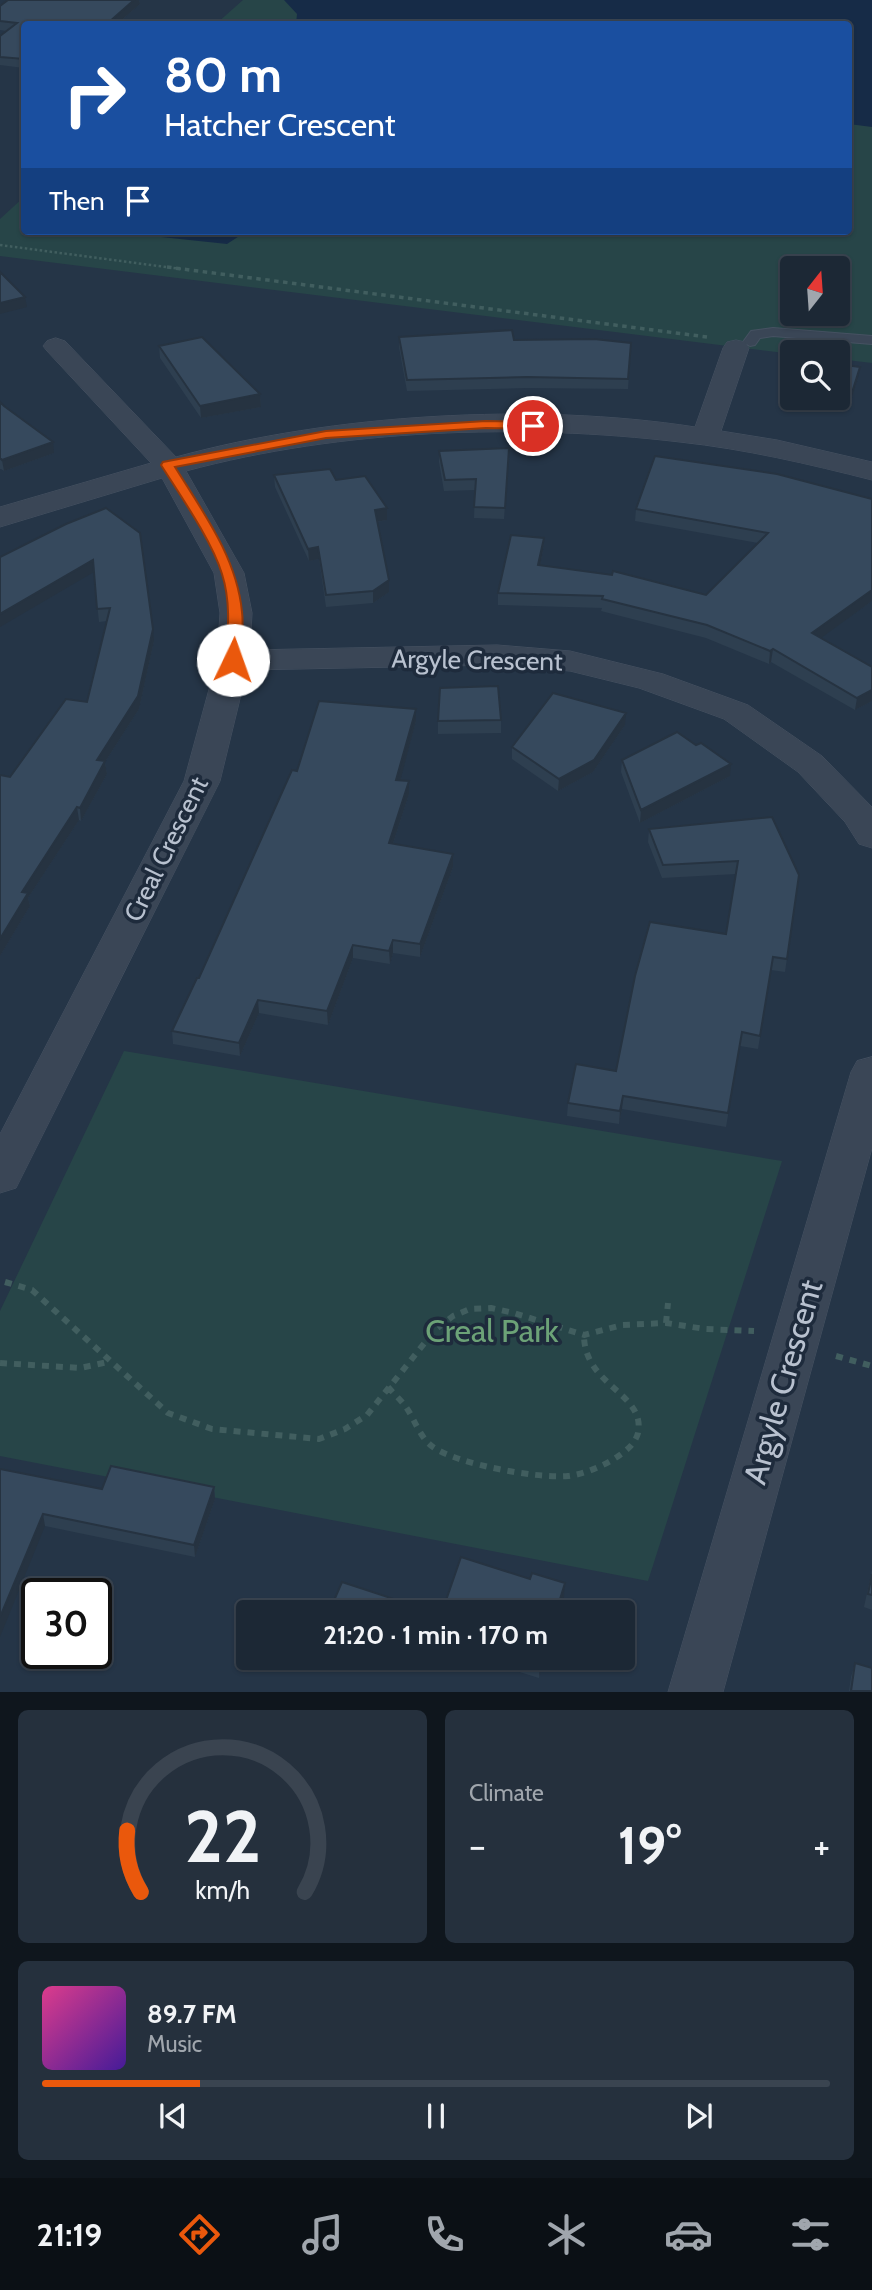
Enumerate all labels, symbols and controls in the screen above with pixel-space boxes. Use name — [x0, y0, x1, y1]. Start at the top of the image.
text: 80 m — [164, 45, 282, 104]
icon: right — [49, 49, 140, 140]
text: Hatcher Crescent — [164, 105, 395, 144]
icon: arrive — [119, 182, 157, 220]
text: Then — [49, 185, 105, 217]
north arrow — [780, 256, 850, 326]
map controls — [780, 256, 850, 410]
button: search — [780, 340, 850, 410]
pin — [503, 396, 563, 456]
icon: arrive — [514, 407, 552, 445]
position arrow — [196, 623, 270, 697]
street label: Argyle Crescent — [391, 643, 563, 677]
street label: Creal Crescent — [117, 771, 215, 927]
street label: Argyle Crescent — [735, 1275, 830, 1488]
park label: Creal Park — [425, 1311, 559, 1350]
speed limit sign: 30 — [21, 1578, 112, 1669]
text: 21:20 · 1 min · 170 m — [323, 1619, 548, 1651]
text: Climate — [469, 1779, 544, 1807]
text: 22 — [184, 1793, 261, 1881]
text: 19° — [618, 1814, 681, 1877]
text: − — [469, 1822, 486, 1869]
text: + — [813, 1822, 830, 1869]
text: km/h — [195, 1875, 250, 1905]
text: 89.7 FM — [147, 1998, 237, 2030]
text: Music — [147, 2030, 202, 2058]
icon: previous — [154, 2097, 192, 2135]
icon: pause — [417, 2097, 455, 2135]
icon: next — [680, 2097, 718, 2135]
icon: directions — [175, 2210, 224, 2259]
icon: music — [298, 2210, 347, 2259]
icon: phone — [420, 2210, 469, 2259]
icon: climate — [542, 2210, 591, 2259]
icon: car — [664, 2210, 713, 2259]
icon: filters — [786, 2210, 835, 2259]
text: 21:19 — [37, 2215, 102, 2254]

